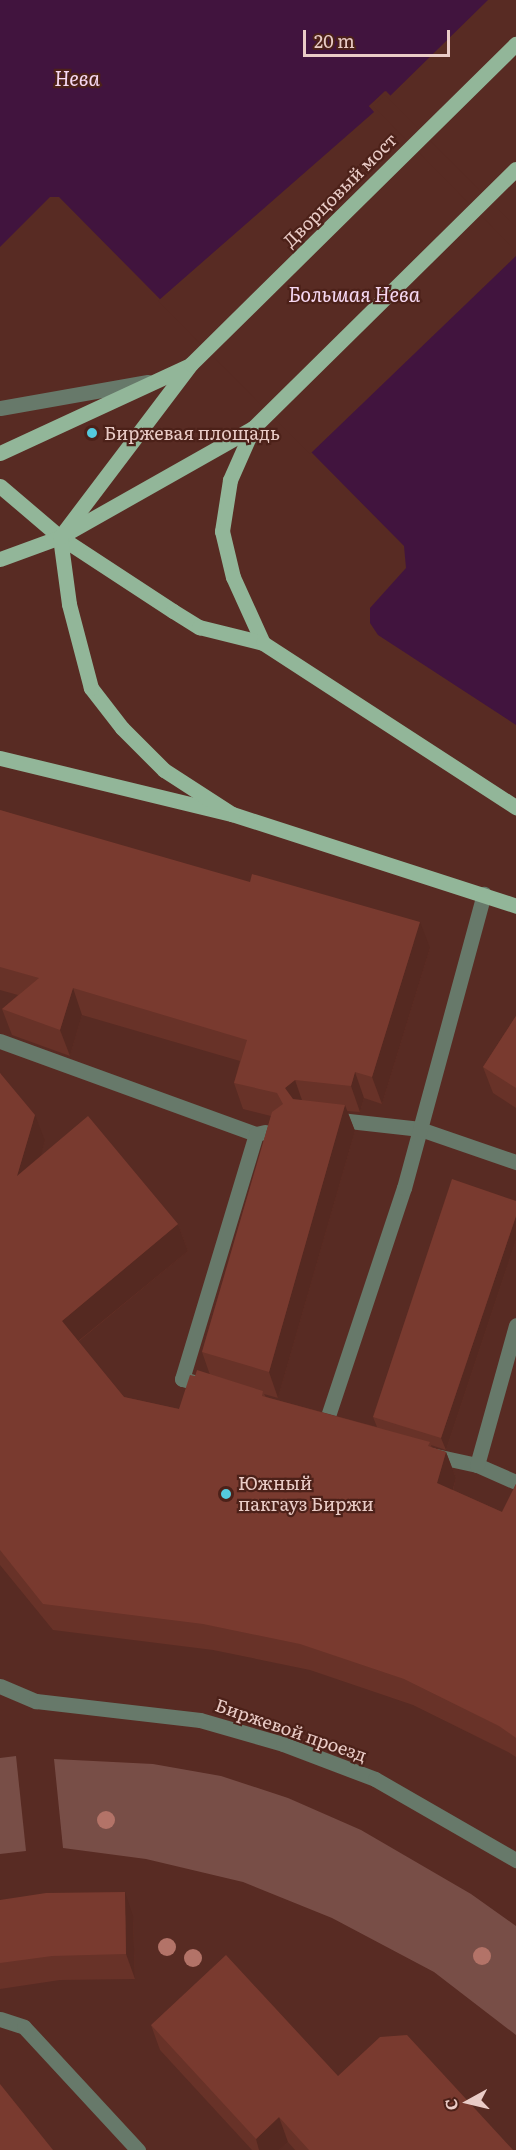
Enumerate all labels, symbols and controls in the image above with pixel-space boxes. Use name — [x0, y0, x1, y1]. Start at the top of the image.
scale bar — [306, 18, 453, 56]
text: 20 m — [314, 27, 355, 54]
water label: Нева — [54, 65, 100, 89]
street label: Дворцовый мост — [279, 129, 401, 251]
water label: Большая Нева — [288, 281, 420, 305]
place label: Биржевая площадь — [104, 422, 280, 444]
marker: Биржевая площадь — [85, 426, 99, 440]
place label: Южный пакгауз Биржи — [238, 1473, 374, 1516]
marker: Южный пакгауз Биржи — [219, 1487, 233, 1501]
street label: Биржевой проезд — [212, 1694, 370, 1766]
north arrow — [438, 2072, 498, 2132]
text: С — [438, 2097, 463, 2112]

